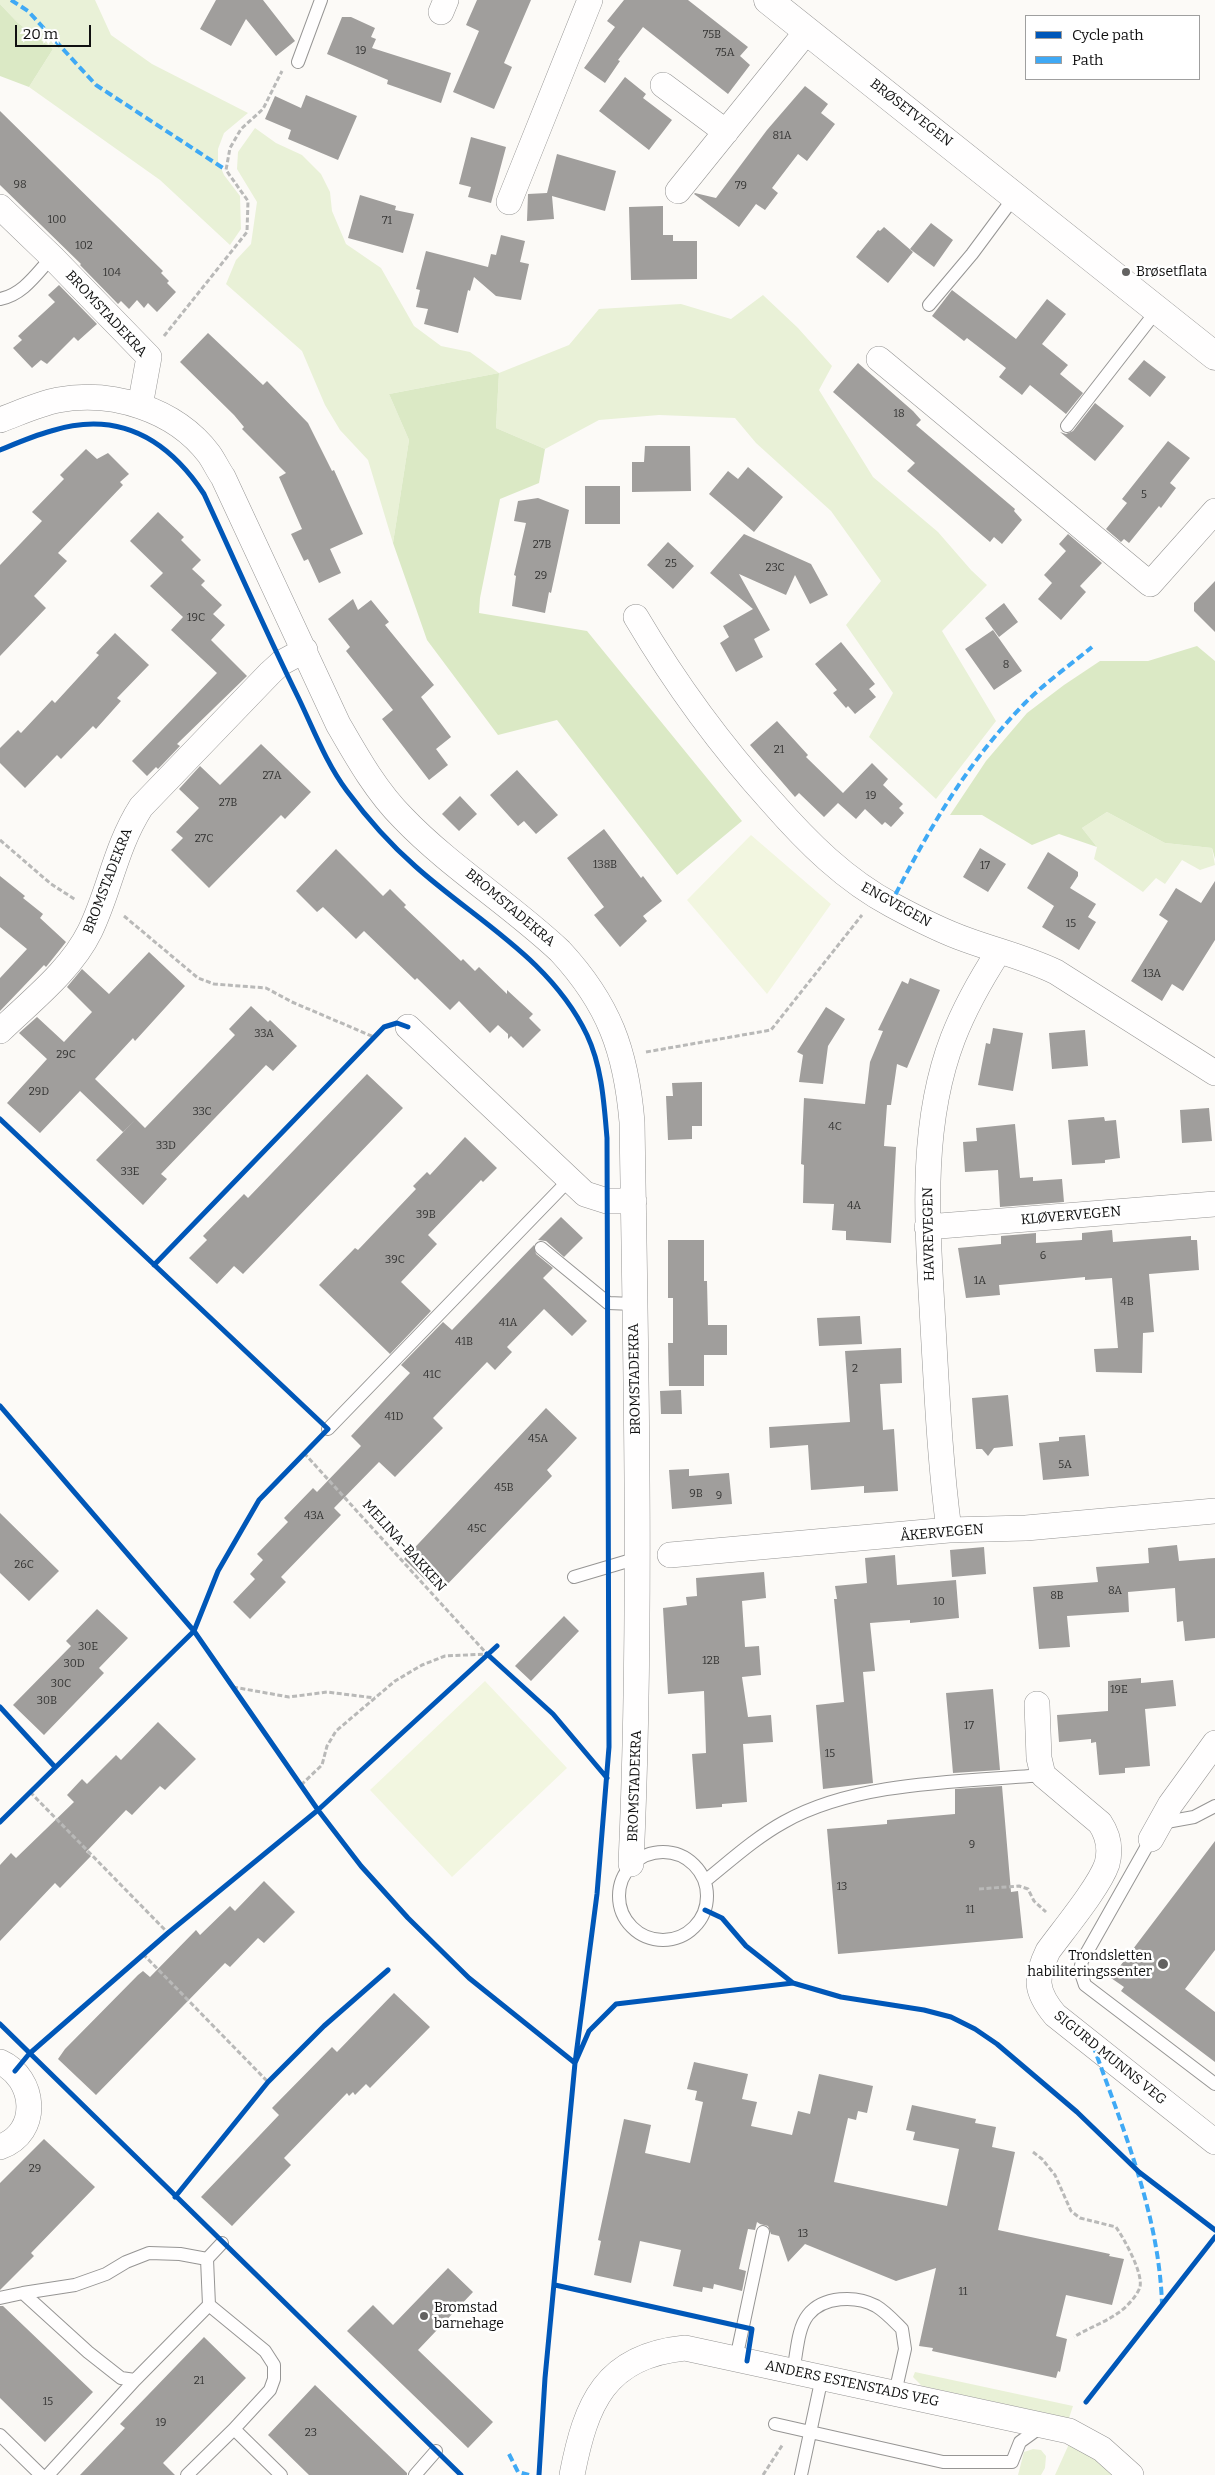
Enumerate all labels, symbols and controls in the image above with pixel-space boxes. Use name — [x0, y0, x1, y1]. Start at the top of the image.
scale bar — [18, 15, 94, 47]
legend — [1025, 15, 1200, 80]
text: 20 m — [23, 25, 58, 43]
text: Cycle path — [1072, 26, 1144, 44]
house number: 75B — [703, 28, 721, 42]
house number: 19 — [356, 44, 366, 58]
house number: 75A — [715, 46, 735, 60]
text: Path — [1072, 51, 1103, 69]
street label: BRØSETVEGEN — [866, 76, 956, 150]
house number: 81A — [773, 129, 791, 143]
house number: 98 — [13, 178, 27, 192]
house number: 79 — [735, 179, 747, 193]
house number: 100 — [48, 213, 66, 227]
house number: 71 — [382, 214, 392, 228]
house number: 102 — [75, 239, 93, 253]
place label: Brøsetflata — [1136, 264, 1207, 280]
house number: 104 — [103, 266, 121, 280]
marker: Brøsetflata — [1120, 266, 1132, 278]
street label: BROMSTADEKRA — [62, 267, 150, 361]
house number: 18 — [893, 407, 905, 421]
house number: 5 — [1141, 488, 1147, 502]
house number: 27B — [533, 538, 551, 552]
house number: 25 — [665, 557, 677, 571]
house number: 23C — [765, 561, 785, 575]
house number: 29 — [535, 569, 547, 583]
house number: 19C — [187, 611, 205, 625]
house number: 8 — [1003, 658, 1009, 672]
house number: 21 — [774, 743, 784, 757]
house number: 27A — [262, 769, 282, 783]
house number: 19 — [866, 789, 876, 803]
house number: 27B — [219, 796, 237, 810]
street label: BROMSTADEKRA — [80, 826, 136, 936]
house number: 27C — [195, 832, 213, 846]
house number: 138B — [593, 858, 617, 872]
house number: 17 — [980, 859, 990, 873]
street label: BROMSTADEKRA — [462, 866, 558, 950]
street label: ENGVEGEN — [858, 879, 934, 931]
house number: 15 — [1066, 917, 1076, 931]
house number: 13A — [1143, 967, 1161, 981]
house number: 33A — [254, 1027, 274, 1041]
house number: 29C — [56, 1048, 76, 1062]
house number: 29D — [29, 1085, 49, 1099]
house number: 33C — [192, 1105, 212, 1119]
house number: 4C — [828, 1120, 842, 1134]
house number: 33D — [156, 1139, 176, 1153]
house number: 33E — [121, 1165, 139, 1179]
street label: HAVREVEGEN — [920, 1187, 938, 1281]
house number: 4A — [847, 1199, 861, 1213]
street label: KLØVERVEGEN — [1020, 1203, 1122, 1229]
house number: 39B — [416, 1208, 436, 1222]
house number: 6 — [1040, 1249, 1046, 1263]
house number: 39C — [385, 1253, 405, 1267]
house number: 1A — [974, 1274, 986, 1288]
house number: 4B — [1120, 1295, 1134, 1309]
house number: 41A — [499, 1316, 517, 1330]
street label: BROMSTADEKRA — [626, 1323, 644, 1435]
house number: 41B — [455, 1335, 473, 1349]
house number: 2 — [852, 1362, 858, 1376]
house number: 41C — [423, 1368, 441, 1382]
house number: 41D — [385, 1410, 403, 1424]
house number: 45A — [528, 1432, 548, 1446]
house number: 5A — [1058, 1458, 1072, 1472]
house number: 45B — [494, 1481, 514, 1495]
house number: 9B — [689, 1487, 703, 1501]
house number: 9 — [716, 1489, 722, 1503]
street label: MELINA-BAKKEN — [359, 1497, 449, 1595]
house number: 43A — [304, 1509, 324, 1523]
street label: ÅKERVEGEN — [899, 1521, 985, 1545]
house number: 45C — [467, 1522, 487, 1536]
house number: 26C — [14, 1558, 34, 1572]
house number: 8A — [1108, 1584, 1122, 1598]
house number: 8B — [1050, 1589, 1064, 1603]
house number: 10 — [933, 1595, 945, 1609]
house number: 30E — [78, 1640, 98, 1654]
house number: 12B — [702, 1654, 720, 1668]
house number: 30D — [63, 1657, 85, 1671]
house number: 30C — [51, 1677, 71, 1691]
house number: 19E — [1110, 1683, 1128, 1697]
house number: 30B — [37, 1694, 57, 1708]
house number: 17 — [964, 1719, 974, 1733]
street label: BROMSTADEKRA — [625, 1730, 645, 1842]
house number: 15 — [825, 1747, 835, 1761]
house number: 9 — [969, 1838, 975, 1852]
house number: 13 — [837, 1880, 847, 1894]
house number: 11 — [966, 1903, 974, 1917]
place label: Trondsletten habiliteringssenter — [1027, 1948, 1152, 1980]
marker: Trondsletten habiliteringssenter — [1156, 1957, 1170, 1971]
street label: SIGURD MUNNS VEG — [1050, 2007, 1170, 2109]
house number: 29 — [29, 2162, 41, 2176]
house number: 13 — [798, 2227, 808, 2241]
house number: 11 — [959, 2285, 967, 2299]
place label: Bromstad barnehage — [434, 2300, 504, 2332]
marker: Bromstad barnehage — [418, 2310, 430, 2322]
street label: ANDERS ESTENSTADS VEG — [763, 2357, 941, 2411]
house number: 21 — [194, 2374, 204, 2388]
house number: 15 — [43, 2395, 53, 2409]
house number: 19 — [156, 2416, 166, 2430]
house number: 23 — [305, 2426, 317, 2440]

